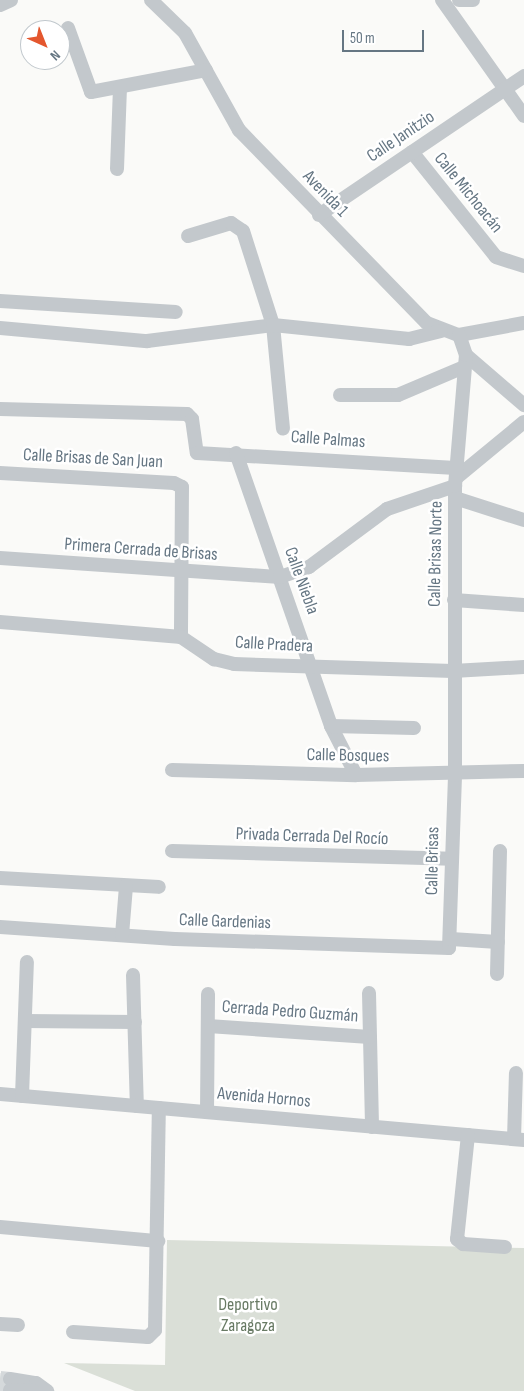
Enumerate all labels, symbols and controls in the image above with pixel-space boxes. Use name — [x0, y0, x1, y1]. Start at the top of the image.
north arrow — [20, 20, 70, 70]
scale bar — [344, 20, 426, 52]
text: 50 m — [350, 29, 375, 48]
text: N — [46, 47, 64, 64]
street label: Calle Janitzio — [363, 107, 439, 167]
street label: Calle Michoacán — [429, 148, 507, 238]
street label: Avenida 1 — [298, 166, 352, 222]
street label: Calle Palmas — [290, 427, 366, 453]
street label: Calle Brisas de San Juan — [23, 445, 163, 473]
street label: Calle Brisas Norte — [424, 501, 448, 607]
street label: Primera Cerrada de Brisas — [64, 534, 218, 566]
street label: Calle Niebla — [279, 545, 323, 617]
street label: Calle Pradera — [234, 632, 314, 658]
street label: Calle Bosques — [306, 744, 390, 768]
street label: Privada Cerrada Del Rocío — [235, 824, 389, 850]
street label: Calle Brisas — [422, 827, 444, 895]
street label: Calle Gardenias — [179, 910, 271, 934]
street label: Cerrada Pedro Guzmán — [221, 996, 359, 1028]
street label: Avenida Hornos — [217, 1083, 311, 1113]
park label: Deportivo Zaragoza — [218, 1295, 278, 1338]

